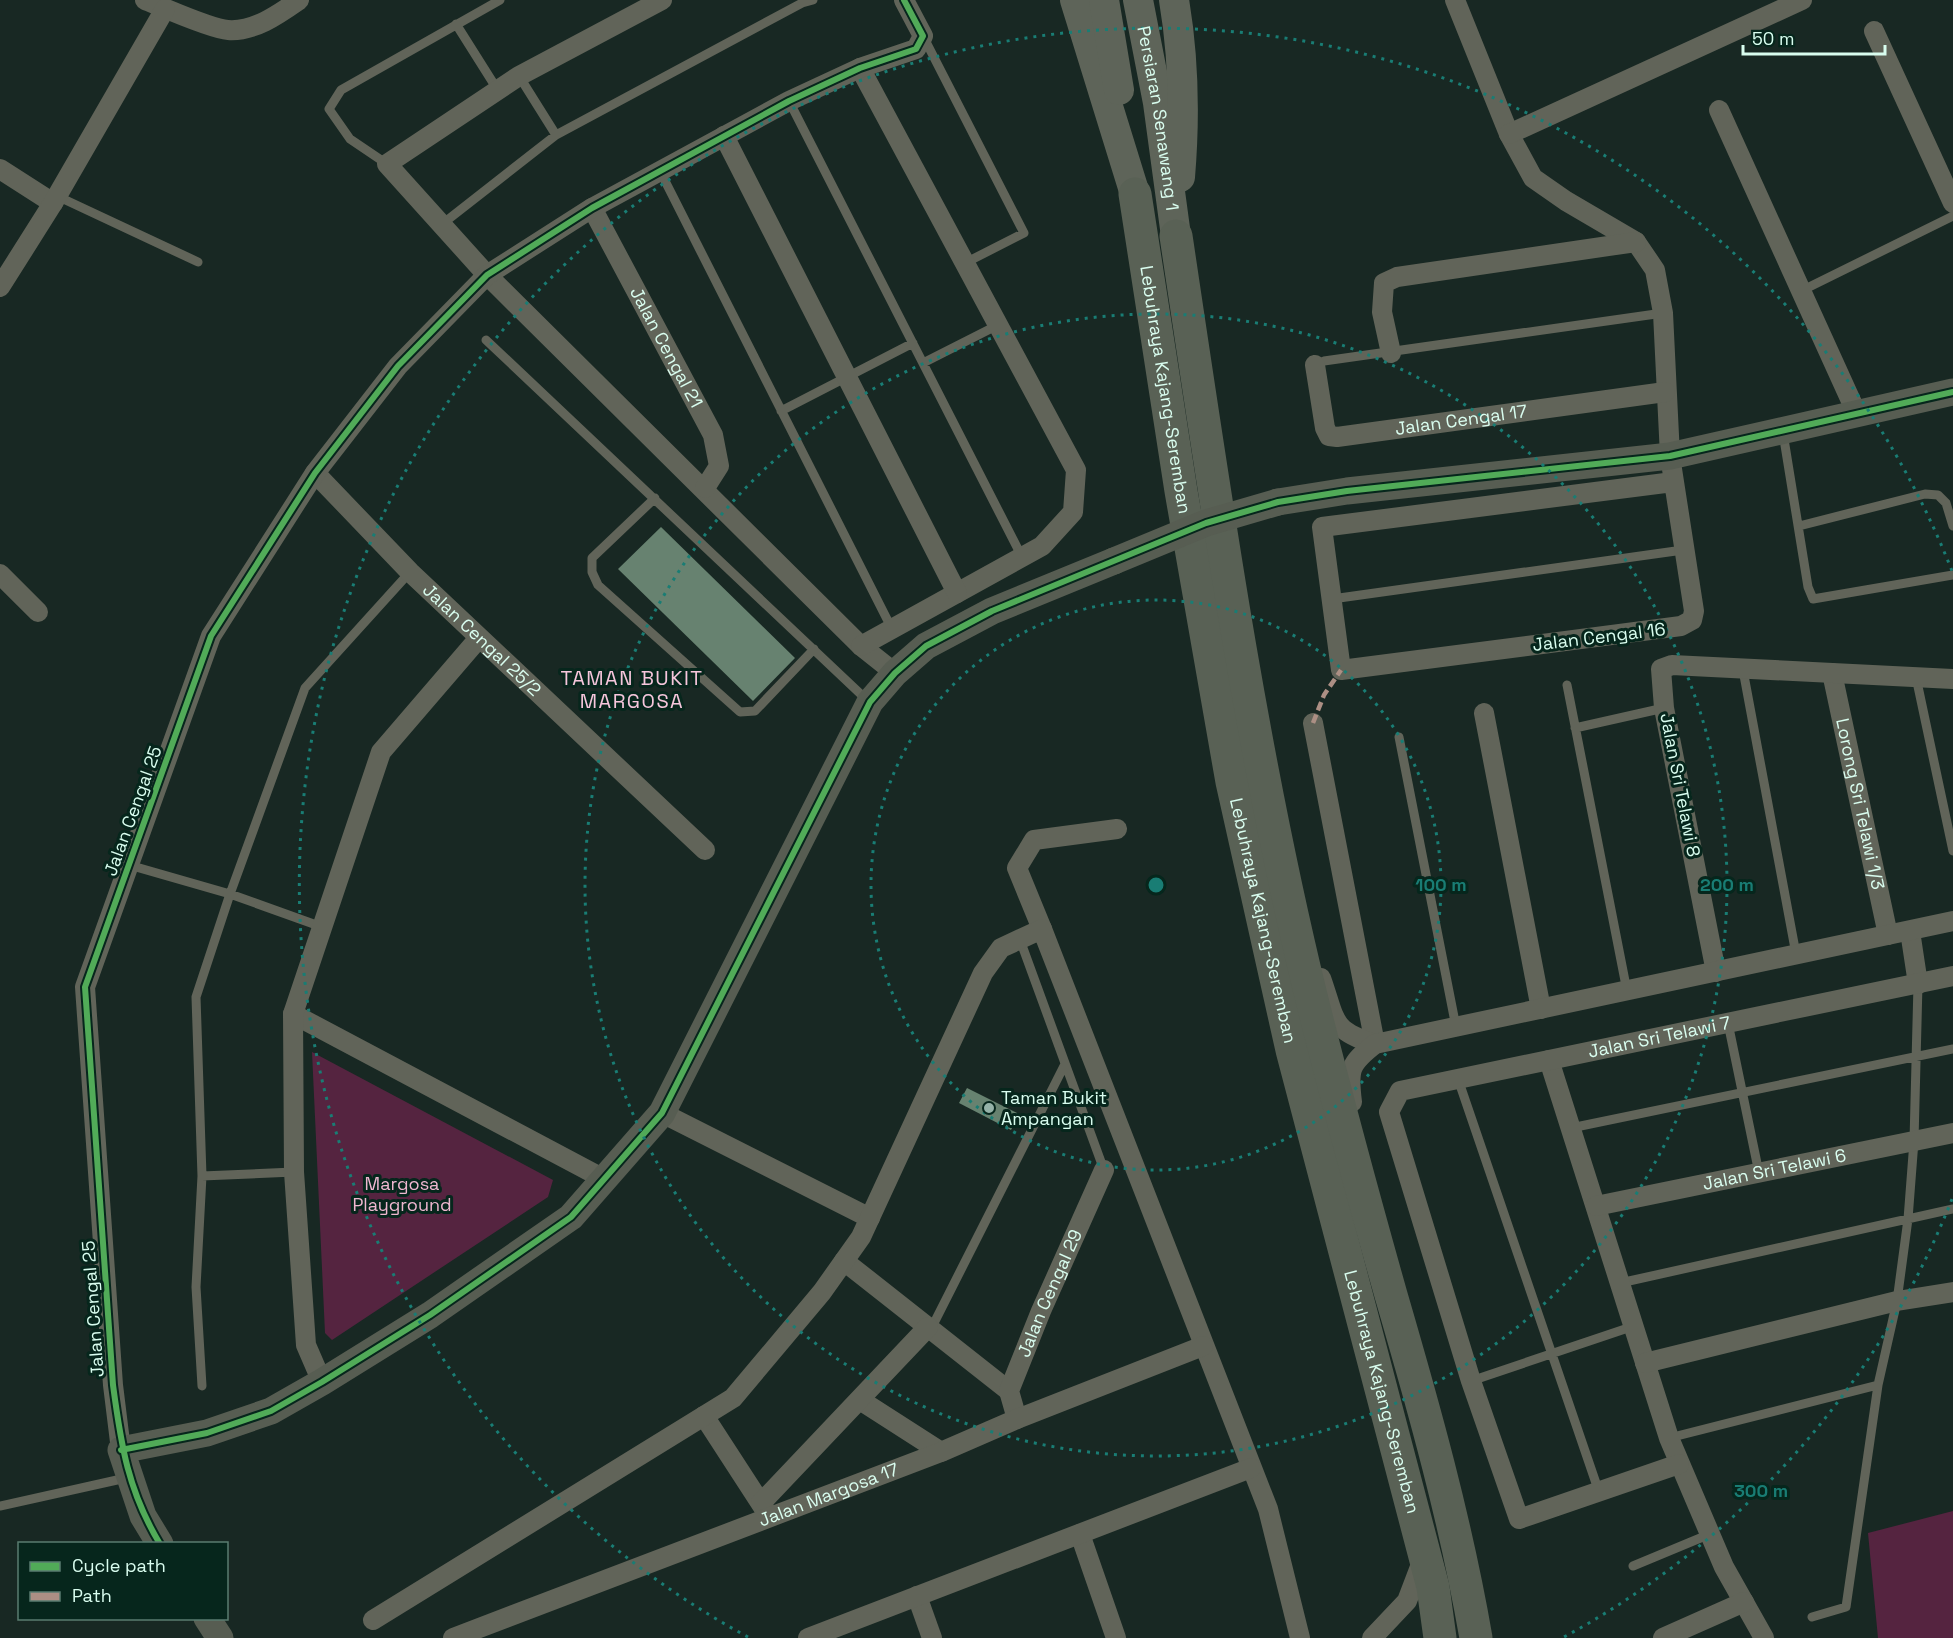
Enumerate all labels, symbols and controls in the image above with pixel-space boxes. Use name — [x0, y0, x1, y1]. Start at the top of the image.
scale bar — [1743, 18, 1886, 56]
street label: Persiaran Senawang 1 — [1132, 24, 1184, 212]
text: 50 m — [1752, 27, 1794, 50]
street label: Lebuhraya Kajang-Seremban — [1135, 264, 1197, 516]
street label: Jalan Cengal 21 — [625, 283, 708, 412]
street label: Jalan Cengal 17 — [1394, 399, 1528, 440]
street label: Jalan Cengal 25/2 — [418, 578, 546, 701]
street label: Jalan Cengal 16 — [1531, 617, 1667, 656]
district label: TAMAN BUKIT MARGOSA — [560, 665, 704, 714]
street label: Jalan Sri Telawi 8 — [1655, 711, 1706, 859]
street label: Lorong Sri Telawi 1/3 — [1831, 716, 1890, 892]
street label: Jalan Cengal 25 — [98, 743, 167, 879]
street label: Lebuhraya Kajang-Seremban — [1225, 795, 1302, 1045]
text: 100 m — [1415, 873, 1467, 896]
text: 200 m — [1700, 873, 1754, 896]
centre of rings — [1146, 875, 1166, 895]
street label: Jalan Sri Telawi 7 — [1586, 1011, 1733, 1063]
place label: Taman Bukit Ampangan — [1001, 1086, 1107, 1130]
marker: Taman Bukit Ampangan — [982, 1101, 996, 1115]
street label: Jalan Sri Telawi 6 — [1700, 1143, 1848, 1195]
park label: Margosa Playground — [352, 1172, 452, 1216]
street label: Jalan Cengal 29 — [1012, 1225, 1087, 1360]
street label: Jalan Cengal 25 — [76, 1240, 109, 1378]
street label: Lebuhraya Kajang-Seremban — [1339, 1267, 1425, 1516]
street label: Jalan Margosa 17 — [755, 1457, 902, 1532]
text: 300 m — [1734, 1479, 1788, 1502]
legend — [18, 1542, 228, 1620]
text: Cycle path — [72, 1554, 166, 1577]
text: Path — [72, 1584, 112, 1607]

